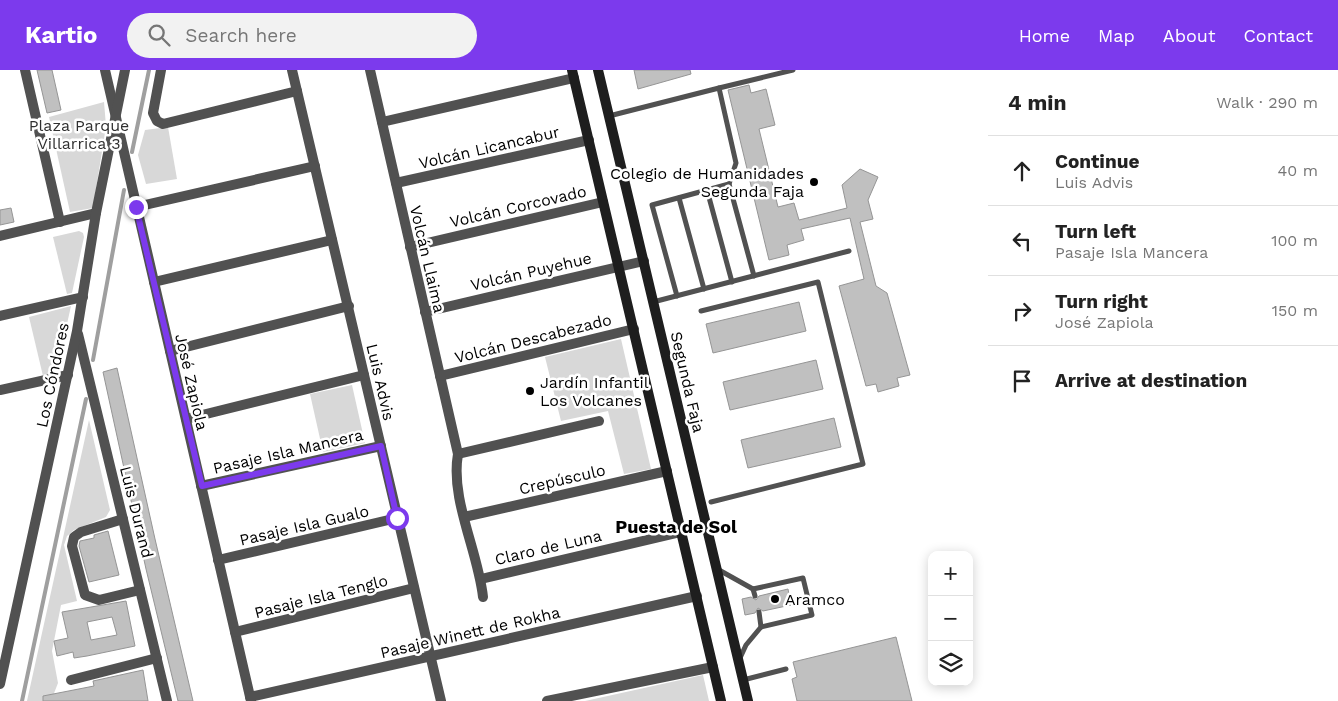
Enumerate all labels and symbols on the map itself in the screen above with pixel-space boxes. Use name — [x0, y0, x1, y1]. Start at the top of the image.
park label: Plaza Parque Villarrica 3 — [29, 116, 129, 153]
street label: Volcán Licancabur — [417, 122, 562, 173]
place label: Colegio de Humanidades Segunda Faja — [610, 164, 804, 201]
marker: Colegio de Humanidades Segunda Faja — [808, 176, 820, 188]
street label: Volcán Corcovado — [448, 182, 588, 231]
route end — [125, 196, 148, 219]
street label: Volcán Llaima — [406, 204, 449, 315]
street label: Volcán Puyehue — [469, 248, 593, 295]
street label: Volcán Descabezado — [453, 310, 614, 367]
street label: Los Cóndores — [32, 321, 73, 429]
street label: Segunda Faja — [667, 330, 708, 435]
street label: José Zapiola — [171, 332, 212, 432]
street label: Luis Advis — [362, 342, 399, 422]
place label: Jardín Infantil Los Volcanes — [540, 373, 649, 410]
marker: Jardín Infantil Los Volcanes — [524, 385, 536, 397]
street label: Pasaje Isla Mancera — [211, 425, 365, 478]
street label: Crepúsculo — [517, 460, 607, 499]
street label: Luis Durand — [116, 464, 157, 560]
street label: Pasaje Isla Gualo — [238, 501, 371, 550]
route start — [386, 507, 409, 530]
district label: Puesta de Sol — [615, 516, 737, 537]
street label: Claro de Luna — [493, 526, 603, 569]
street label: Pasaje Isla Tenglo — [252, 571, 390, 622]
place label: Aramco — [785, 590, 845, 609]
marker: Aramco — [769, 593, 781, 605]
street label: Pasaje Winett de Rokha — [378, 603, 562, 662]

